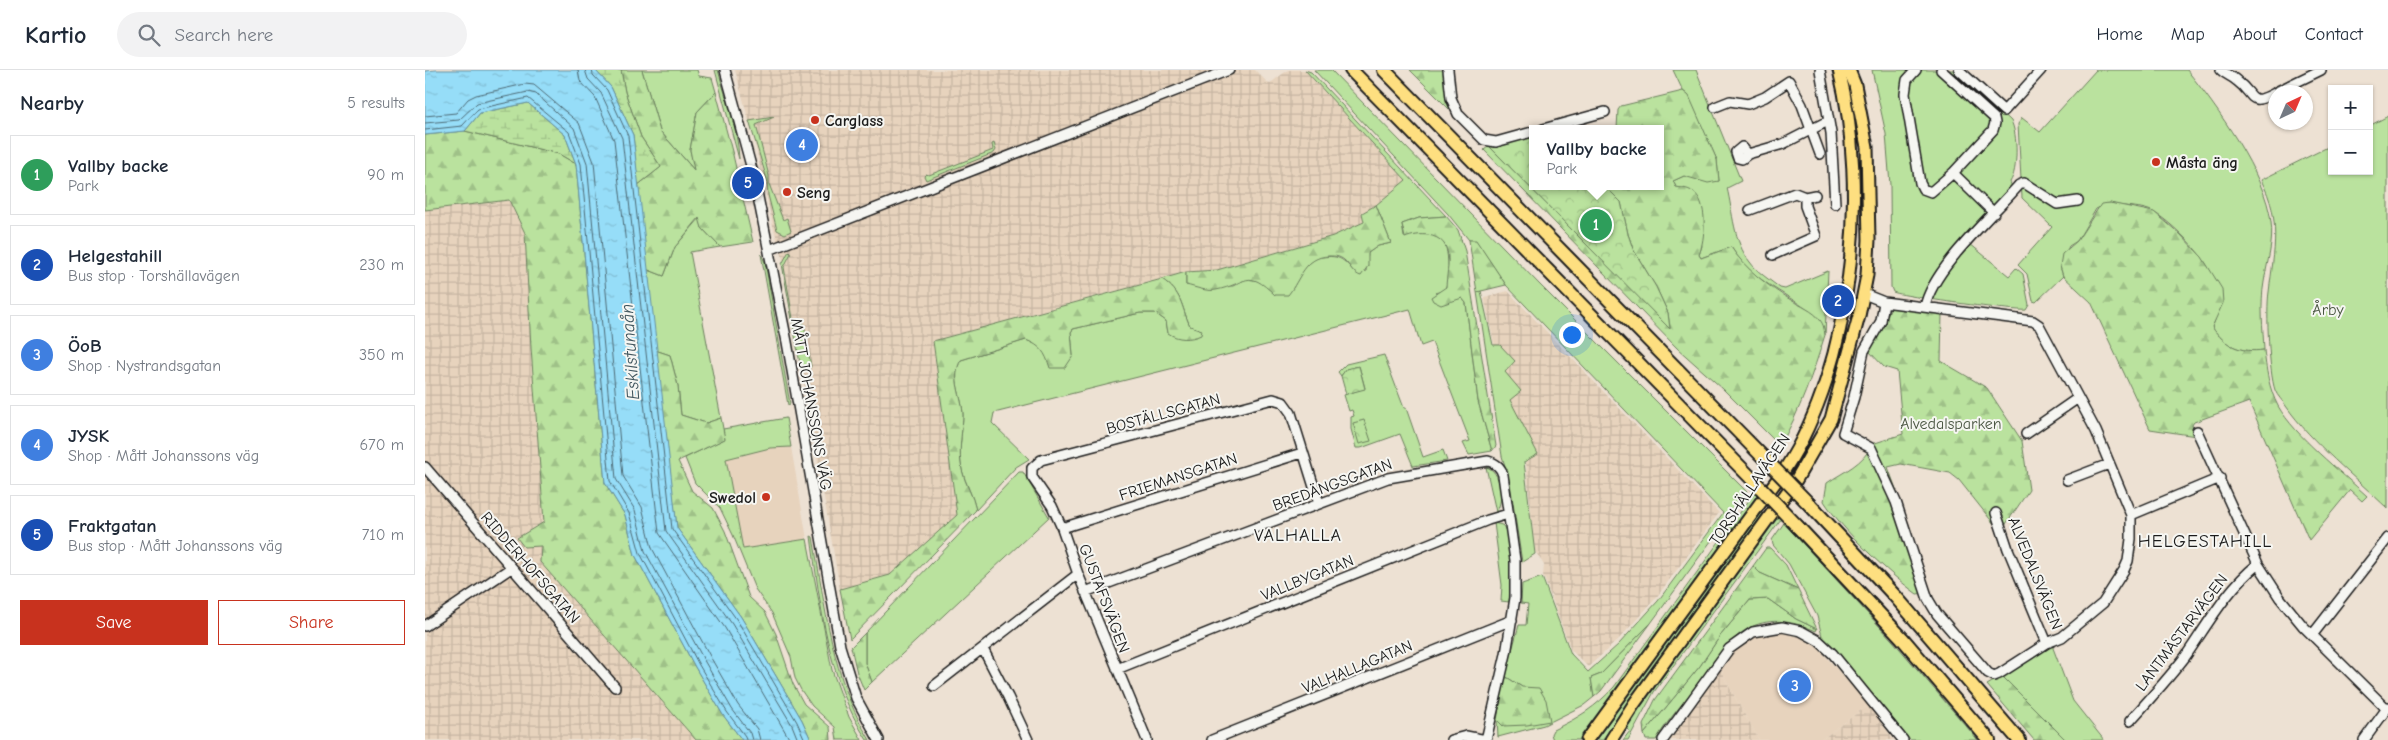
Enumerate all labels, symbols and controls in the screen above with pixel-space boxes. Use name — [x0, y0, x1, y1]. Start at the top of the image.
search box — [117, 12, 467, 57]
text: Kartio — [25, 21, 87, 49]
icon: search — [135, 21, 163, 49]
text: Search here — [175, 24, 273, 46]
text: Home — [2096, 24, 2143, 45]
text: Map — [2171, 24, 2205, 45]
text: About — [2233, 24, 2277, 45]
text: Contact — [2305, 24, 2363, 45]
north arrow — [2268, 85, 2313, 130]
map controls — [2328, 85, 2373, 175]
button: + — [2328, 85, 2373, 130]
text: Nearby — [20, 91, 84, 115]
text: 5 results — [347, 94, 405, 112]
place label: Carglass — [825, 112, 883, 130]
marker: Carglass — [809, 114, 821, 126]
popup — [1529, 125, 1664, 190]
pin: 4 — [786, 126, 818, 164]
button: − — [2328, 130, 2373, 175]
text: Vallby backe — [1546, 138, 1647, 160]
place label: Måsta äng — [2166, 154, 2238, 172]
text: Vallby backe — [68, 155, 168, 177]
marker: Måsta äng — [2150, 156, 2162, 168]
text: Park — [1546, 160, 1577, 178]
pin: 5 — [732, 164, 764, 202]
text: 1 — [34, 166, 40, 184]
text: 90 m — [367, 166, 404, 184]
text: Park — [68, 177, 99, 195]
place label: Seng — [797, 184, 831, 202]
marker: Seng — [781, 186, 793, 198]
pin: 1 — [1580, 206, 1612, 244]
text: Helgestahill — [68, 245, 162, 267]
text: 2 — [33, 256, 41, 274]
text: 230 m — [359, 256, 404, 274]
text: Bus stop · Torshällavägen — [68, 267, 240, 285]
pin: 2 — [1822, 282, 1854, 320]
park label: Årby — [2312, 300, 2344, 319]
water label: Eskilstunaån — [617, 303, 644, 401]
street label: MÅTT JOHANSSONS VÄG — [787, 317, 836, 492]
your location — [1559, 322, 1585, 348]
text: ÖoB — [68, 335, 102, 357]
text: 3 — [33, 346, 41, 364]
text: 350 m — [359, 346, 404, 364]
text: Shop · Nystrandsgatan — [68, 357, 221, 375]
street label: BOSTÄLLSGATAN — [1104, 390, 1222, 438]
park label: Alvedalsparken — [1900, 415, 2002, 433]
text: JYSK — [68, 425, 109, 447]
street label: TORSHÄLLAVÄGEN — [1706, 430, 1794, 549]
text: 4 — [33, 436, 41, 454]
text: 670 m — [359, 436, 404, 454]
text: Shop · Mått Johanssons väg — [68, 447, 259, 465]
street label: FRIEMANSGATAN — [1117, 449, 1240, 505]
street label: BREDÄNGSGATAN — [1270, 455, 1394, 515]
place label: Swedol — [709, 489, 756, 507]
marker: Swedol — [760, 491, 772, 503]
street label: RIDDERHOFSGATAN — [477, 508, 583, 627]
text: Fraktgatan — [68, 515, 157, 537]
street label: ALVEDALSVÄGEN — [2004, 515, 2066, 632]
district label: VALHALLA — [1254, 525, 1342, 546]
text: 5 — [33, 526, 41, 544]
text: 710 m — [362, 526, 404, 544]
district label: HELGESTAHILL — [2138, 531, 2272, 552]
text: Bus stop · Mått Johanssons väg — [68, 537, 283, 555]
street label: GUSTAFSVÄGEN — [1075, 542, 1133, 655]
street label: VALLBYGATAN — [1259, 551, 1356, 605]
street label: LANTMÄSTARVÄGEN — [2132, 571, 2232, 695]
button: Save — [20, 600, 208, 645]
button: Share — [218, 600, 405, 645]
street label: VALHALLAGATAN — [1300, 637, 1415, 697]
pin: 3 — [1779, 667, 1811, 705]

